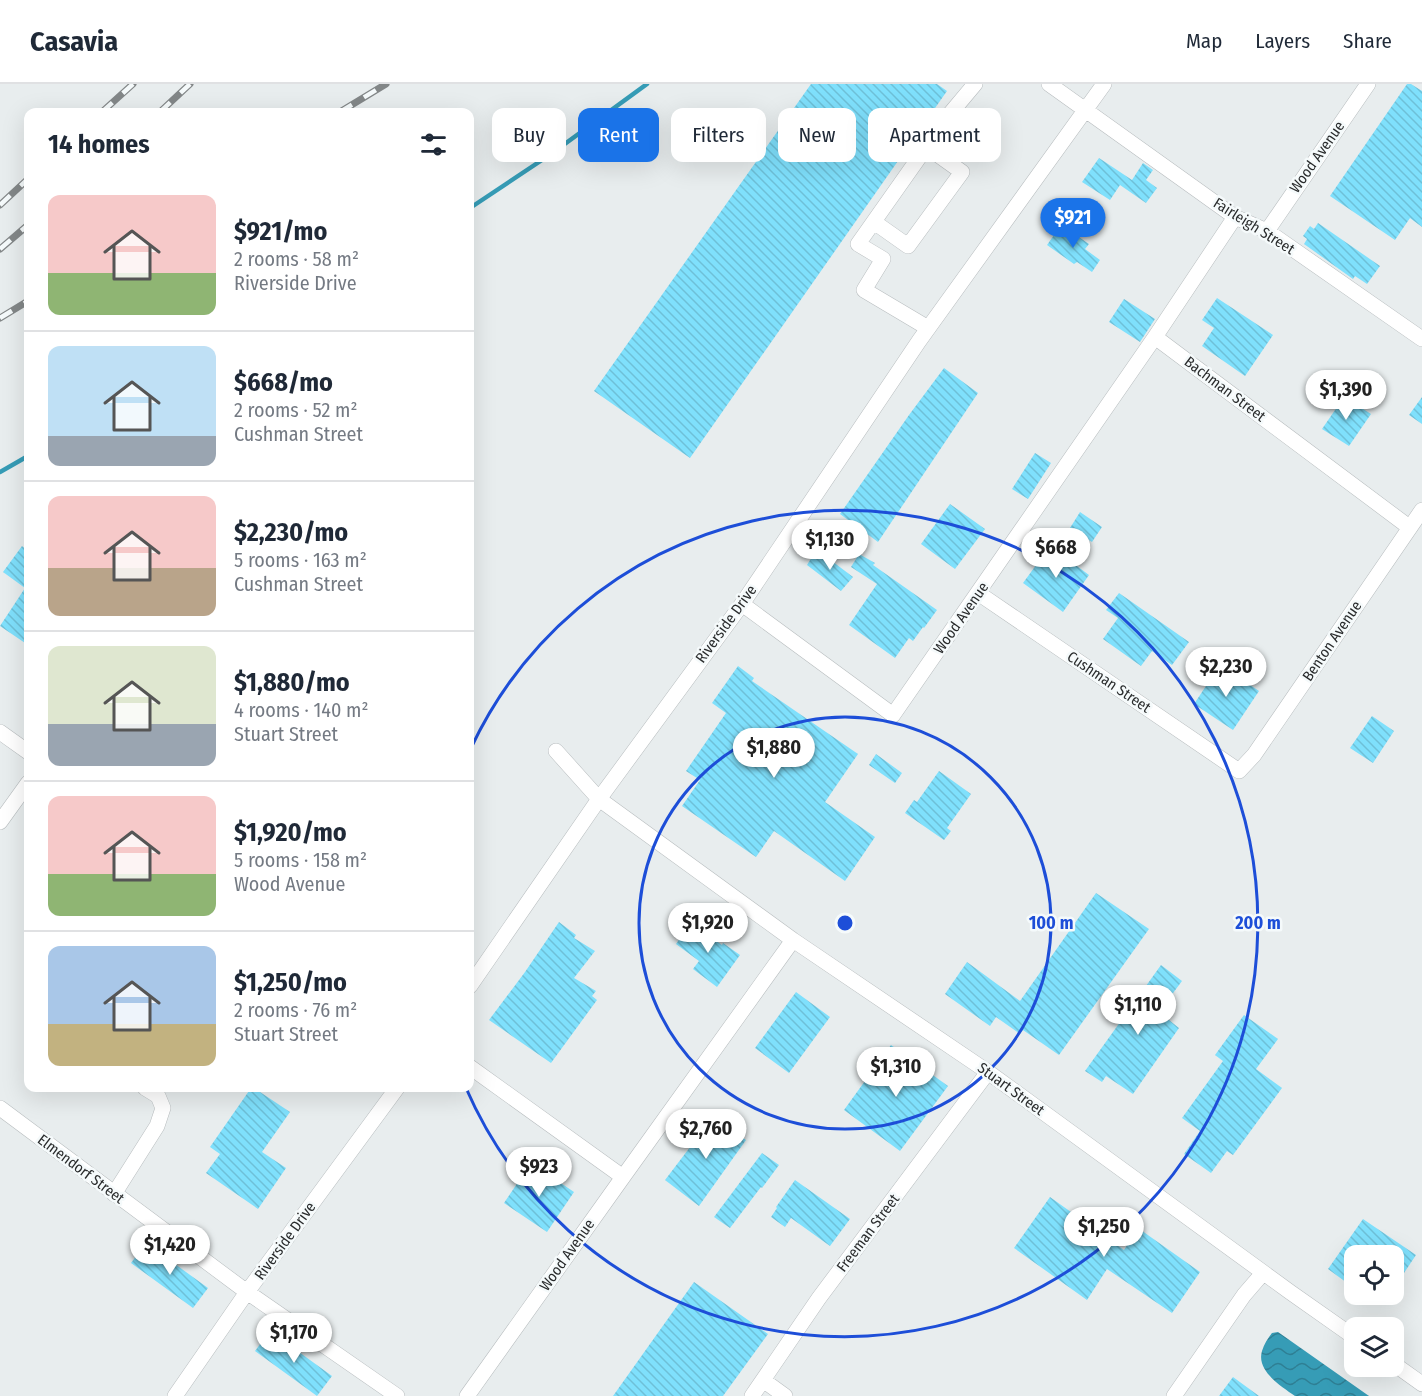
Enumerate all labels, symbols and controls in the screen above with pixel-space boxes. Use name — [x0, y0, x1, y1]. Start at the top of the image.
text: Casavia — [30, 25, 118, 58]
text: Map — [1186, 28, 1222, 54]
text: Layers — [1255, 28, 1310, 54]
text: Share — [1343, 28, 1392, 54]
chip: Buy — [492, 108, 566, 162]
chip: Rent — [578, 108, 659, 162]
chip: Filters — [671, 108, 766, 162]
chip: New — [778, 108, 856, 162]
chip: Apartment — [868, 108, 1001, 162]
street label: Wood Avenue — [1286, 118, 1348, 196]
icon: filters — [417, 128, 450, 161]
text: 14 homes — [48, 129, 150, 160]
street label: Fairleigh Street — [1210, 194, 1298, 258]
pin: $921 — [1037, 198, 1109, 249]
text: $921 — [1054, 205, 1092, 229]
text: $921/mo — [234, 216, 327, 247]
icon: home — [96, 219, 168, 291]
text: 2 rooms · 58 m² — [234, 247, 359, 271]
text: Riverside Drive — [234, 271, 357, 295]
street label: Bachman Street — [1181, 353, 1269, 425]
text: $668/mo — [234, 367, 333, 398]
icon: home — [96, 370, 168, 442]
pin: $1,390 — [1297, 370, 1395, 421]
text: $1,390 — [1319, 377, 1373, 401]
text: 2 rooms · 52 m² — [234, 398, 358, 422]
text: Cushman Street — [234, 422, 363, 446]
text: $2,230/mo — [234, 517, 348, 548]
icon: home — [96, 520, 168, 592]
pin: $1,130 — [781, 520, 879, 571]
text: $1,130 — [805, 527, 855, 551]
pin: $668 — [1020, 528, 1092, 579]
text: $668 — [1035, 535, 1077, 559]
text: 5 rooms · 163 m² — [234, 548, 367, 572]
text: Cushman Street — [234, 572, 363, 596]
street label: Wood Avenue — [930, 579, 992, 657]
street label: Riverside Drive — [692, 582, 760, 666]
street label: Benton Avenue — [1299, 598, 1365, 684]
street label: Cushman Street — [1064, 647, 1154, 717]
pin: $2,230 — [1177, 647, 1275, 698]
text: $2,230 — [1199, 654, 1253, 678]
text: $1,880/mo — [234, 667, 350, 698]
icon: home — [96, 670, 168, 742]
text: 4 rooms · 140 m² — [234, 698, 369, 722]
text: Stuart Street — [234, 722, 338, 746]
pin: $1,880 — [725, 728, 823, 779]
text: $1,880 — [747, 735, 801, 759]
text: $1,920/mo — [234, 817, 347, 848]
icon: home — [96, 820, 168, 892]
text: 5 rooms · 158 m² — [234, 848, 367, 872]
text: Wood Avenue — [234, 872, 345, 896]
pin: $1,920 — [659, 903, 757, 954]
text: $1,920 — [682, 910, 734, 934]
text: 100 m — [1029, 912, 1073, 934]
text: 200 m — [1234, 912, 1281, 934]
centre of rings — [835, 913, 855, 933]
text: $1,250/mo — [234, 967, 347, 998]
icon: home — [96, 970, 168, 1042]
pin: $1,110 — [1089, 985, 1187, 1036]
text: $1,110 — [1114, 992, 1162, 1016]
text: 2 rooms · 76 m² — [234, 998, 357, 1022]
text: Stuart Street — [234, 1022, 338, 1046]
pin: $1,310 — [847, 1047, 945, 1098]
text: $1,310 — [871, 1054, 921, 1078]
street label: Stuart Street — [974, 1059, 1048, 1119]
pin: $2,760 — [657, 1109, 755, 1160]
text: $2,760 — [679, 1116, 733, 1140]
street label: Elmendorf Street — [34, 1131, 128, 1208]
pin: $923 — [503, 1147, 575, 1198]
text: $923 — [520, 1154, 558, 1178]
street label: Freeman Street — [833, 1190, 903, 1276]
street label: Riverside Drive — [251, 1199, 319, 1283]
pin: $1,250 — [1055, 1207, 1153, 1258]
text: $1,250 — [1078, 1214, 1130, 1238]
street label: Wood Avenue — [536, 1216, 598, 1294]
pin: $1,420 — [121, 1225, 219, 1276]
text: $1,420 — [144, 1232, 196, 1256]
map controls — [1344, 1245, 1404, 1377]
button: locate — [1344, 1245, 1404, 1305]
pin: $1,170 — [245, 1313, 343, 1364]
button: layers — [1344, 1317, 1404, 1377]
text: $1,170 — [270, 1320, 318, 1344]

